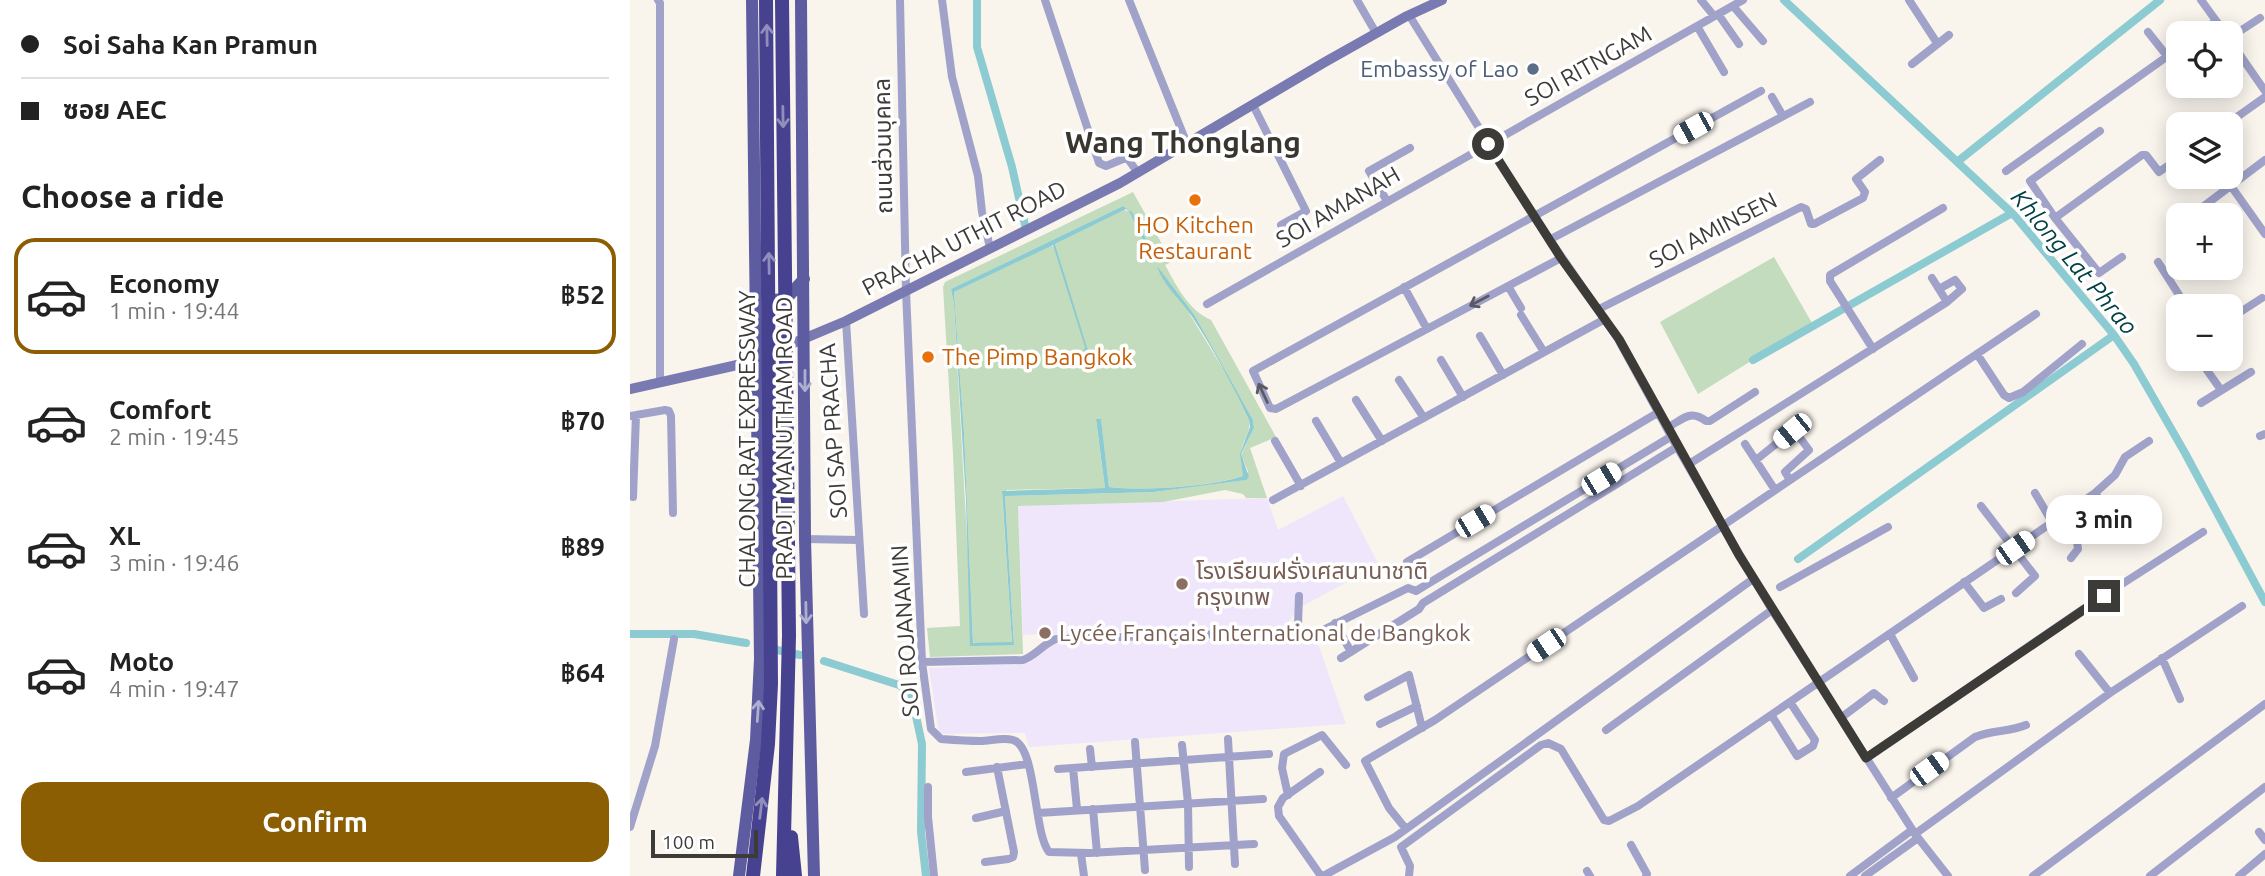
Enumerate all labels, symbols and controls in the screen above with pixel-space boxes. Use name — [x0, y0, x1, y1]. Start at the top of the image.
street label: SOI RITNGAM — [1520, 21, 1655, 111]
map controls — [2166, 21, 2243, 371]
button: locate — [2166, 21, 2243, 98]
one-way arrow — [760, 24, 774, 47]
text: Soi Saha Kan Pramun — [63, 30, 318, 59]
place label: Embassy of Lao — [1360, 56, 1519, 81]
marker: Embassy of Lao — [1525, 61, 1541, 77]
street label: ถนนส่วนบุคคล — [869, 78, 898, 214]
text: ซอย AEC — [63, 95, 167, 124]
one-way arrow — [776, 105, 790, 128]
car — [1670, 109, 1717, 147]
button: layers — [2166, 112, 2243, 189]
district label: Wang Thonglang — [1065, 125, 1301, 159]
route start — [1472, 128, 1504, 160]
street label: SOI AMANAH — [1272, 161, 1404, 252]
street label: PRACHA UTHIT ROAD — [858, 175, 1070, 300]
text: Choose a ride — [21, 178, 224, 214]
water label: Khlong Lat Phrao — [2006, 184, 2143, 340]
street label: SOI AMINSEN — [1645, 187, 1781, 272]
marker: HO Kitchen Restaurant — [1187, 192, 1203, 208]
button: + — [2166, 203, 2243, 280]
place label: HO Kitchen Restaurant — [1136, 212, 1254, 263]
one-way arrow — [762, 251, 776, 274]
icon: car — [25, 265, 88, 328]
text: Economy — [109, 269, 219, 298]
text: ฿52 — [561, 280, 605, 309]
street label: CHALONG RAT EXPRESSWAY — [734, 290, 759, 588]
button: − — [2166, 294, 2243, 371]
one-way arrow — [1469, 295, 1490, 309]
street label: PRADIT MANUTHAM ROAD — [771, 296, 796, 580]
text: 1 min · 19:44 — [109, 298, 240, 323]
street label: SOI SAP PRACHA — [814, 343, 851, 520]
place label: The Pimp Bangkok — [942, 344, 1133, 369]
marker: The Pimp Bangkok — [920, 349, 936, 365]
one-way arrow — [798, 370, 812, 393]
one-way arrow — [1256, 383, 1269, 404]
icon: car — [25, 391, 88, 454]
text: Comfort — [109, 395, 212, 424]
text: ฿70 — [561, 406, 605, 435]
car — [1770, 410, 1815, 452]
text: 2 min · 19:45 — [109, 424, 240, 449]
car — [1578, 459, 1625, 499]
callout: 3 min — [2046, 494, 2162, 544]
car — [1452, 501, 1499, 541]
text: 3 min — [2075, 507, 2133, 532]
icon: car — [25, 517, 88, 580]
text: XL — [109, 521, 140, 550]
car — [1992, 527, 2039, 569]
text: ฿89 — [561, 532, 605, 561]
street label: SOI ROJANAMIN — [886, 544, 923, 718]
text: 3 min · 19:46 — [109, 550, 240, 575]
place label: โรงเรียนฝรั่งเศสนานาชาติ กรุงเทพ — [1196, 556, 1428, 611]
marker: โรงเรียนฝรั่งเศสนานาชาติ กรุงเทพ — [1174, 576, 1190, 592]
route end — [2088, 580, 2120, 612]
one-way arrow — [800, 602, 813, 625]
place label: Lycée Français International de Bangkok — [1059, 620, 1471, 645]
marker: Lycée Français International de Bangkok — [1037, 625, 1053, 641]
car — [1523, 625, 1570, 665]
icon: car — [25, 643, 88, 706]
text: Moto — [109, 647, 174, 676]
text: ฿64 — [561, 658, 605, 687]
text: 4 min · 19:47 — [109, 676, 240, 701]
one-way arrow — [752, 700, 765, 723]
car — [1906, 748, 1953, 790]
button: Confirm — [21, 782, 609, 862]
one-way arrow — [754, 797, 767, 820]
scale bar — [651, 827, 758, 859]
text: 100 m — [662, 831, 715, 853]

